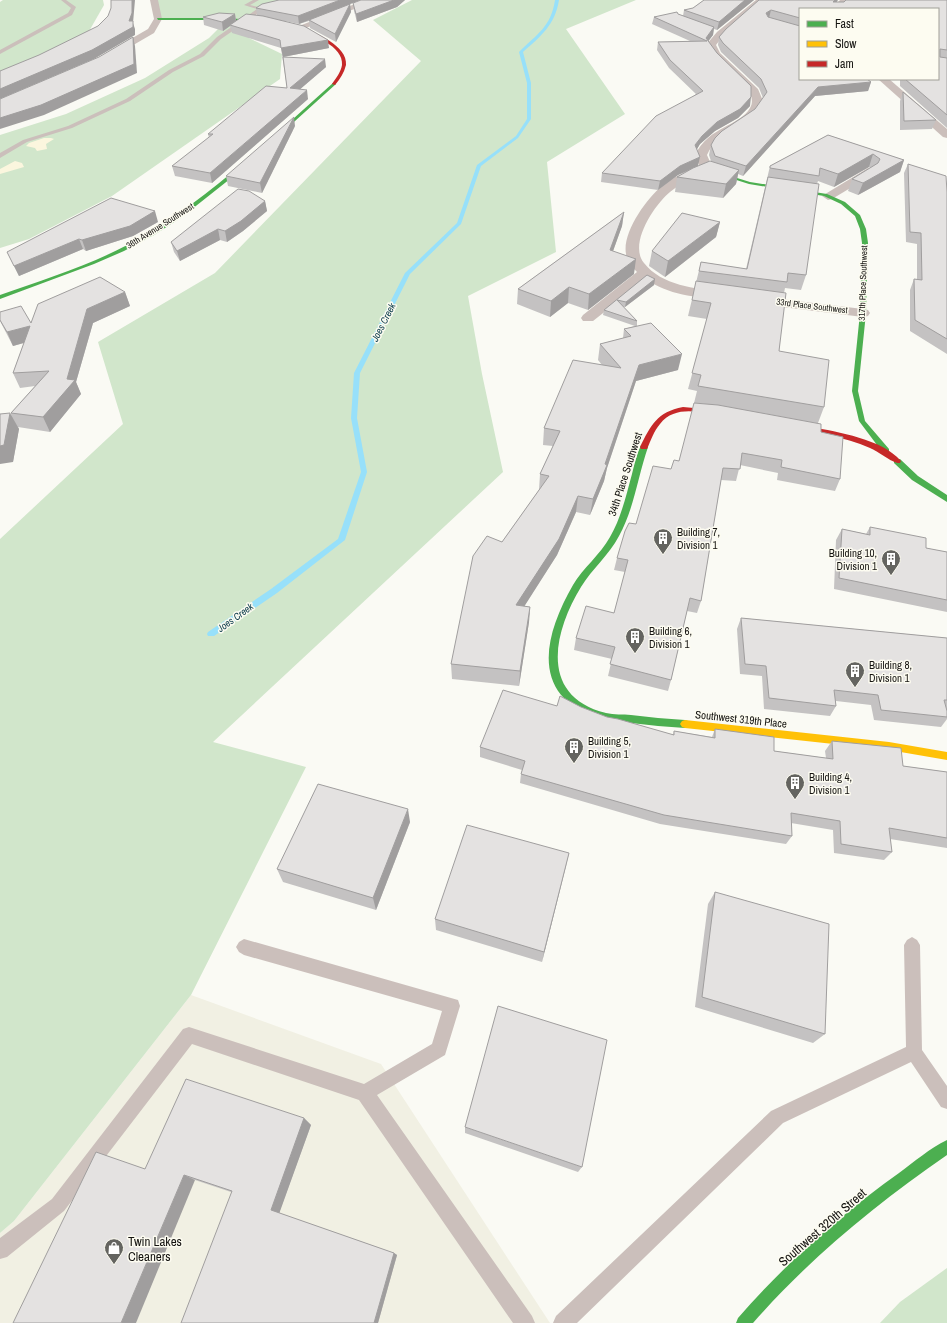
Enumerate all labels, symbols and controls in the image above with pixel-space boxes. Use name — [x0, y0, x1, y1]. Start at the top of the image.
legend — [799, 8, 939, 80]
text: Fast — [835, 16, 854, 32]
text: Slow — [835, 36, 857, 52]
text: Jam — [835, 56, 854, 72]
street label: 36th Avenue Southwest — [124, 200, 196, 252]
street label: 317th Place Southwest — [856, 245, 870, 321]
street label: 33rd Place Southwest — [776, 296, 848, 316]
water label: Joes Creek — [368, 300, 399, 345]
street label: 34th Place Southwest — [605, 430, 645, 518]
place label: Building 7, Division 1 — [677, 525, 720, 552]
building icon: Building 7, Division 1 — [652, 527, 674, 555]
place label: Building 10, Division 1 — [829, 546, 877, 573]
building icon: Building 10, Division 1 — [880, 548, 902, 576]
water label: Joes Creek — [214, 599, 257, 635]
place label: Building 6, Division 1 — [649, 624, 692, 651]
building icon: Building 6, Division 1 — [624, 626, 646, 654]
place label: Building 8, Division 1 — [869, 658, 912, 685]
building icon: Building 8, Division 1 — [844, 660, 866, 688]
street label: Southwest 319th Place — [694, 707, 788, 731]
place label: Building 5, Division 1 — [588, 734, 631, 761]
building icon: Building 5, Division 1 — [563, 736, 585, 764]
place label: Building 4, Division 1 — [809, 770, 852, 797]
building icon: Building 4, Division 1 — [784, 772, 806, 800]
street label: Southwest 320th Street — [775, 1185, 870, 1270]
place label: Twin Lakes Cleaners — [128, 1233, 182, 1265]
shop icon: Twin Lakes Cleaners — [103, 1237, 125, 1265]

